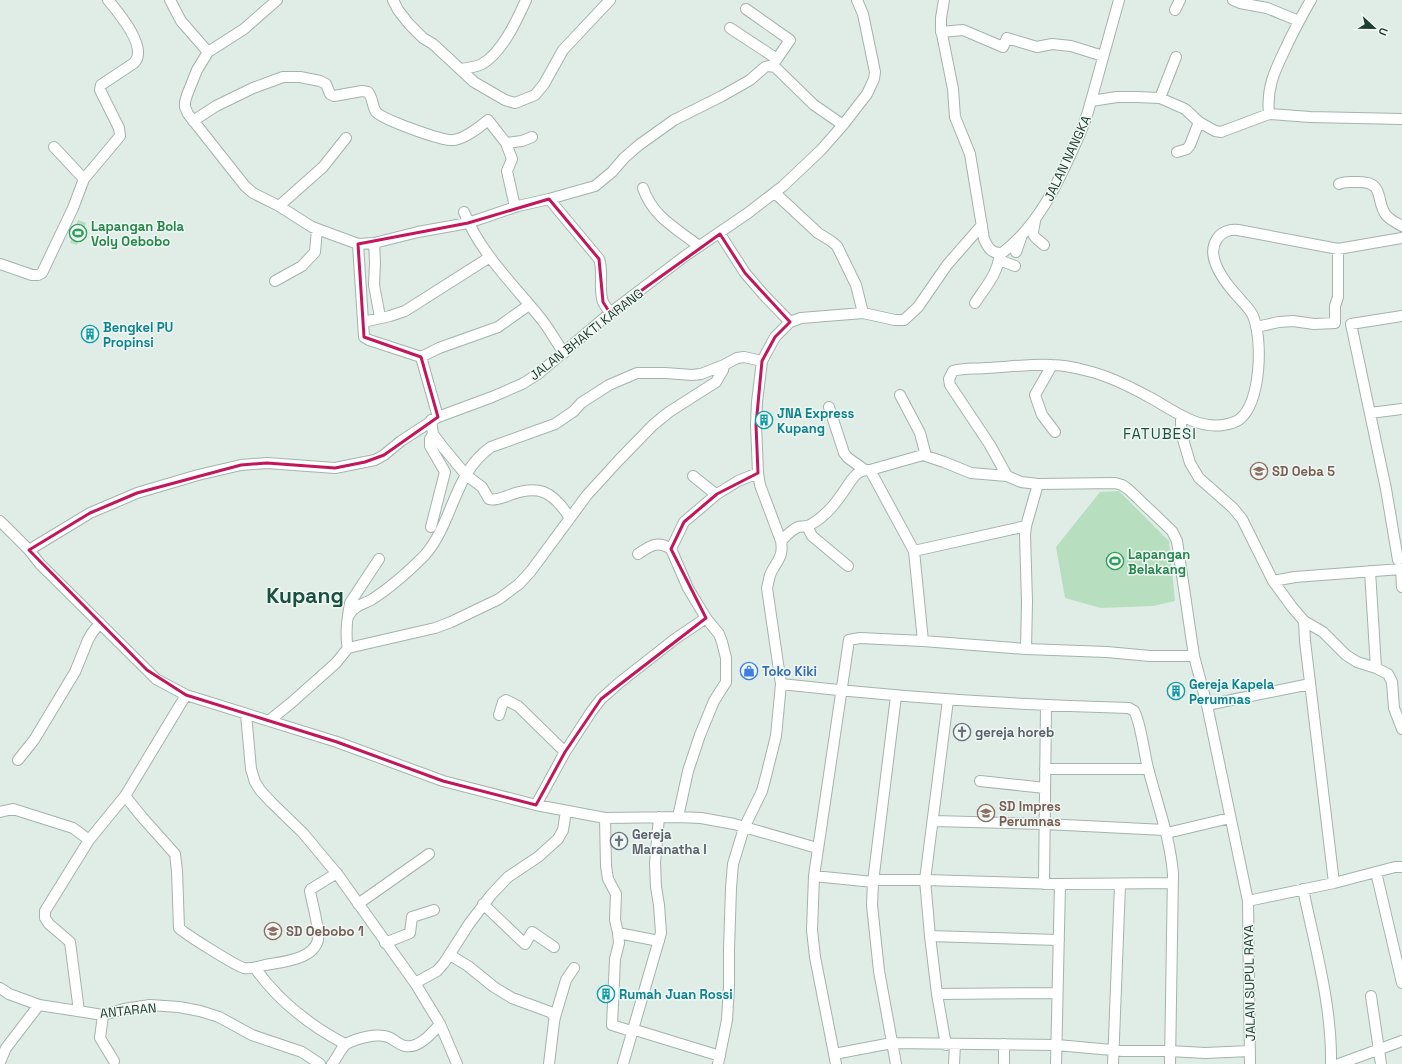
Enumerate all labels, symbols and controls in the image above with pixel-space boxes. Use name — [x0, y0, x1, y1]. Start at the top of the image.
north arrow — [1354, 8, 1394, 48]
text: U — [1375, 26, 1391, 38]
street label: JALAN NANGKA — [1040, 113, 1095, 204]
place label: Lapangan Bola Voly Oebobo — [91, 218, 185, 250]
sports icon: Lapangan Bola Voly Oebobo — [68, 223, 88, 243]
street label: JALAN BHAKTI KARANG — [526, 285, 647, 384]
place label: Bengkel PU Propinsi — [103, 319, 173, 351]
building icon: Bengkel PU Propinsi — [80, 324, 100, 344]
place label: JNA Express Kupang — [777, 405, 854, 437]
building icon: JNA Express Kupang — [754, 410, 774, 430]
district label: FATUBESI — [1123, 424, 1197, 443]
school or university icon: SD Oeba 5 — [1249, 461, 1269, 481]
place label: SD Oeba 5 — [1272, 463, 1335, 480]
place label: Lapangan Belakang — [1128, 546, 1190, 578]
sports icon: Lapangan Belakang — [1105, 551, 1125, 571]
district label: Kupang — [266, 582, 344, 609]
shop icon: Toko Kiki — [739, 661, 759, 681]
place label: Toko Kiki — [762, 663, 817, 680]
place label: Gereja Kapela Perumnas — [1189, 676, 1275, 708]
building icon: Gereja Kapela Perumnas — [1166, 681, 1186, 701]
church icon: gereja horeb — [952, 722, 972, 742]
place label: gereja horeb — [975, 724, 1054, 741]
place label: SD Impres Perumnas — [999, 798, 1061, 830]
school or university icon: SD Impres Perumnas — [976, 803, 996, 823]
place label: Gereja Maranatha I — [632, 826, 707, 858]
church icon: Gereja Maranatha I — [609, 831, 629, 851]
school or university icon: SD Oebobo 1 — [263, 921, 283, 941]
place label: SD Oebobo 1 — [286, 923, 364, 940]
street label: JALAN SUPUL RAYA — [1240, 925, 1259, 1041]
building icon: Rumah Juan Rossi — [596, 984, 616, 1004]
place label: Rumah Juan Rossi — [619, 986, 733, 1003]
street label: ANTARAN — [99, 999, 157, 1022]

